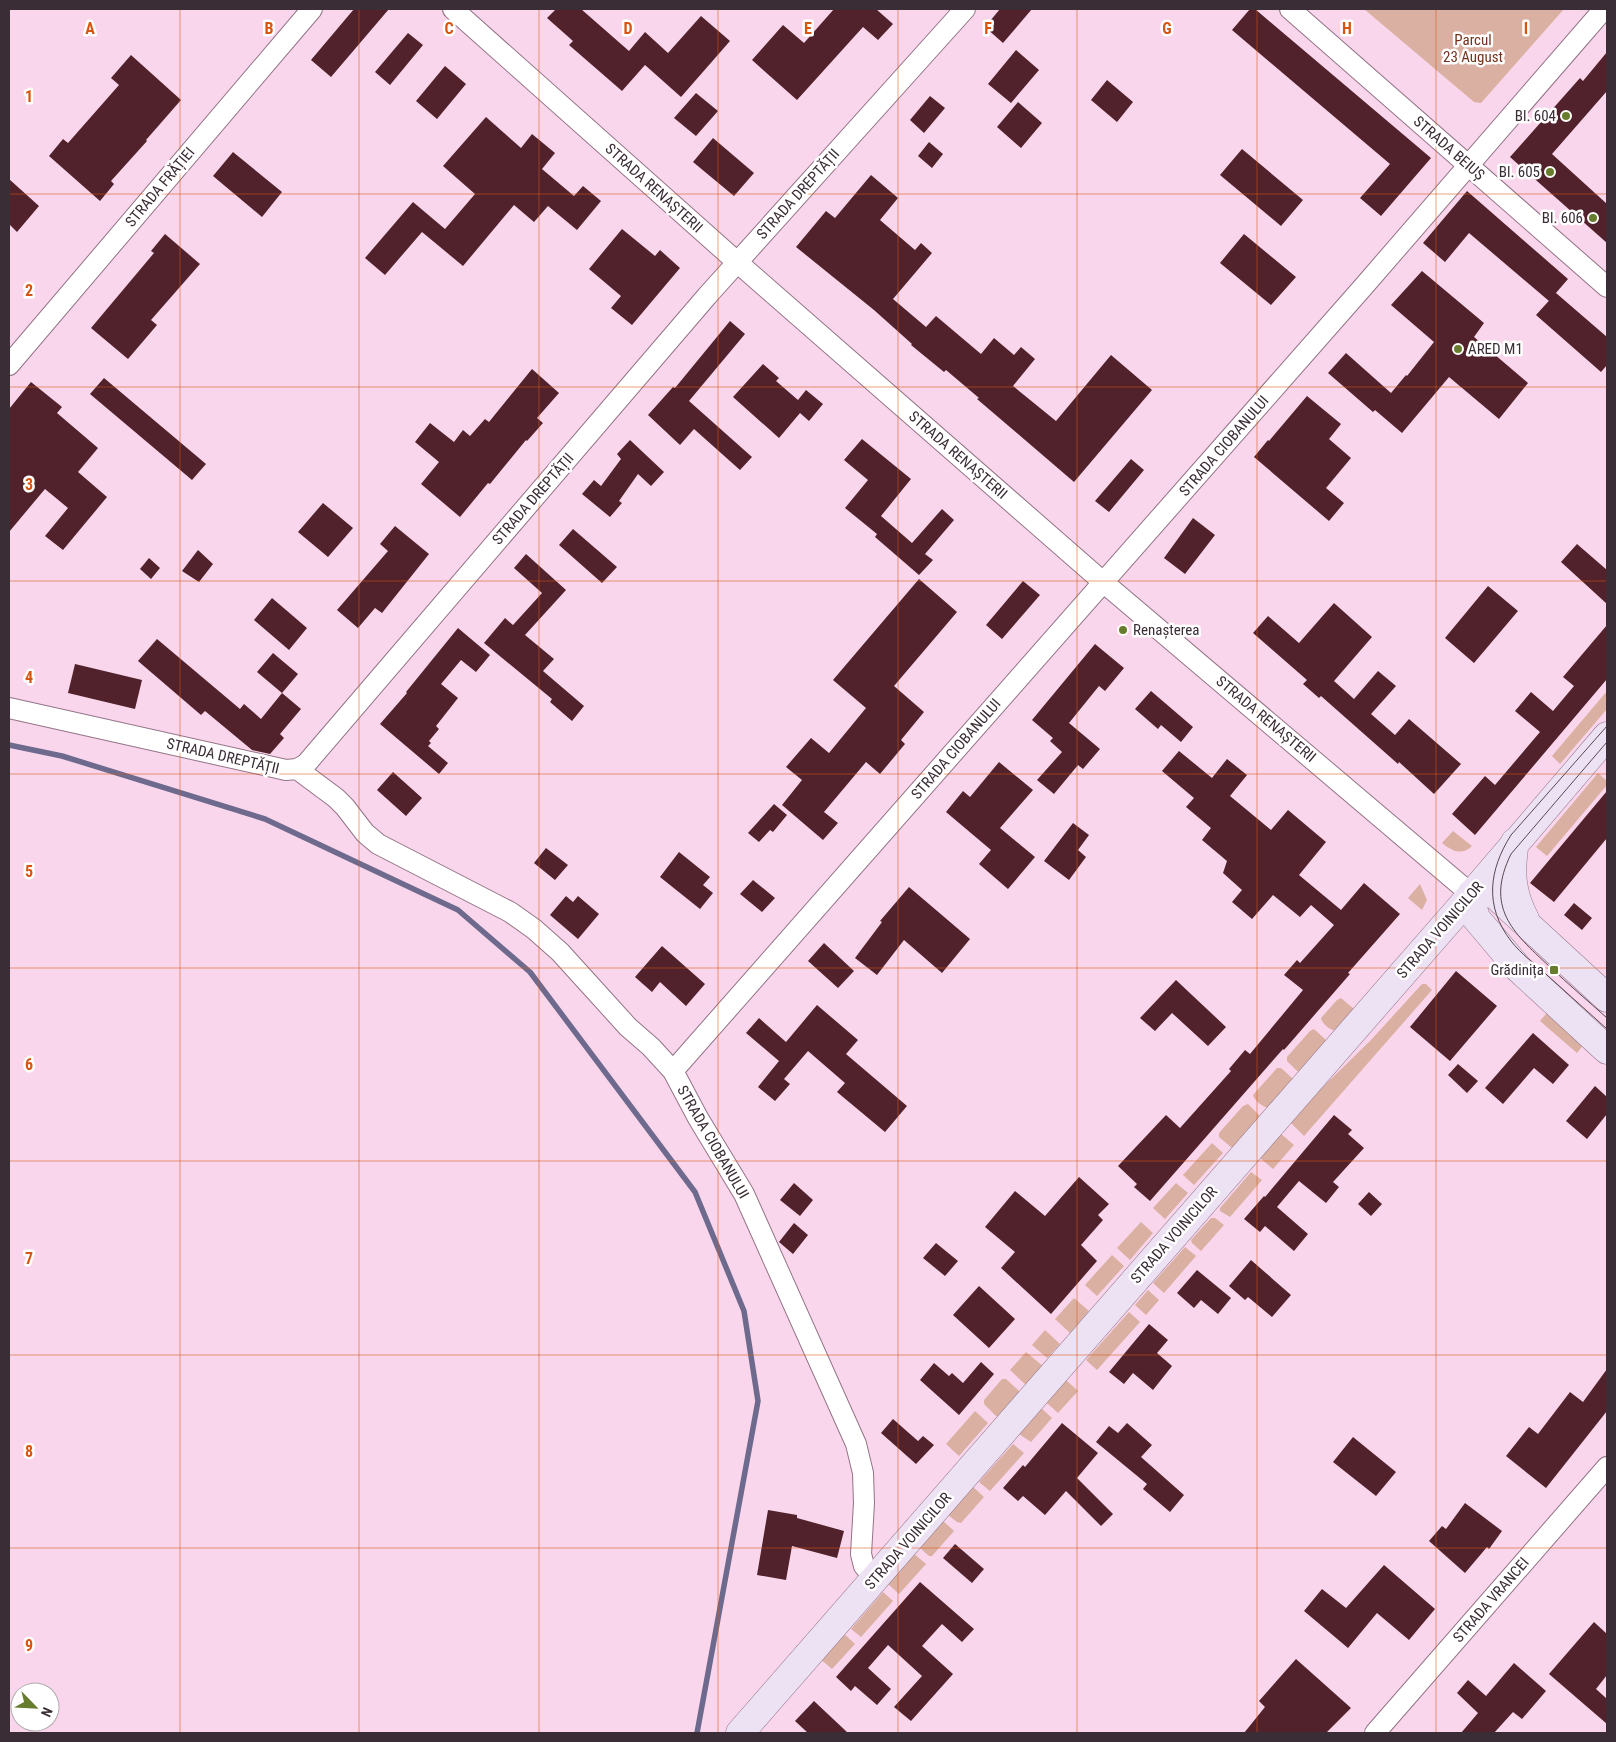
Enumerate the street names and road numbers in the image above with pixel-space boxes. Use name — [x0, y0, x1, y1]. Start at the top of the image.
street label: STRADA BEIUȘ — [1410, 112, 1488, 184]
street label: STRADA RENAȘTERII — [602, 140, 706, 236]
street label: STRADA FRĂȚIEI — [121, 144, 199, 230]
street label: STRADA DREPTĂȚII — [753, 145, 843, 243]
street label: STRADA CIOBANULUI — [1175, 392, 1273, 500]
street label: STRADA RENAȘTERII — [905, 407, 1011, 503]
street label: STRADA DREPTĂȚII — [488, 450, 578, 548]
street label: STRADA RENAȘTERII — [1212, 672, 1320, 766]
street label: STRADA CIOBANULUI — [907, 695, 1005, 803]
street label: STRADA DREPTĂȚII — [165, 734, 281, 778]
street label: STRADA VOINICILOR — [1393, 878, 1487, 982]
street label: STRADA CIOBANULUI — [673, 1082, 753, 1202]
street label: STRADA VOINICILOR — [1127, 1183, 1221, 1287]
street label: STRADA VOINICILOR — [861, 1489, 955, 1593]
street label: STRADA VRANCEI — [1449, 1554, 1533, 1646]

